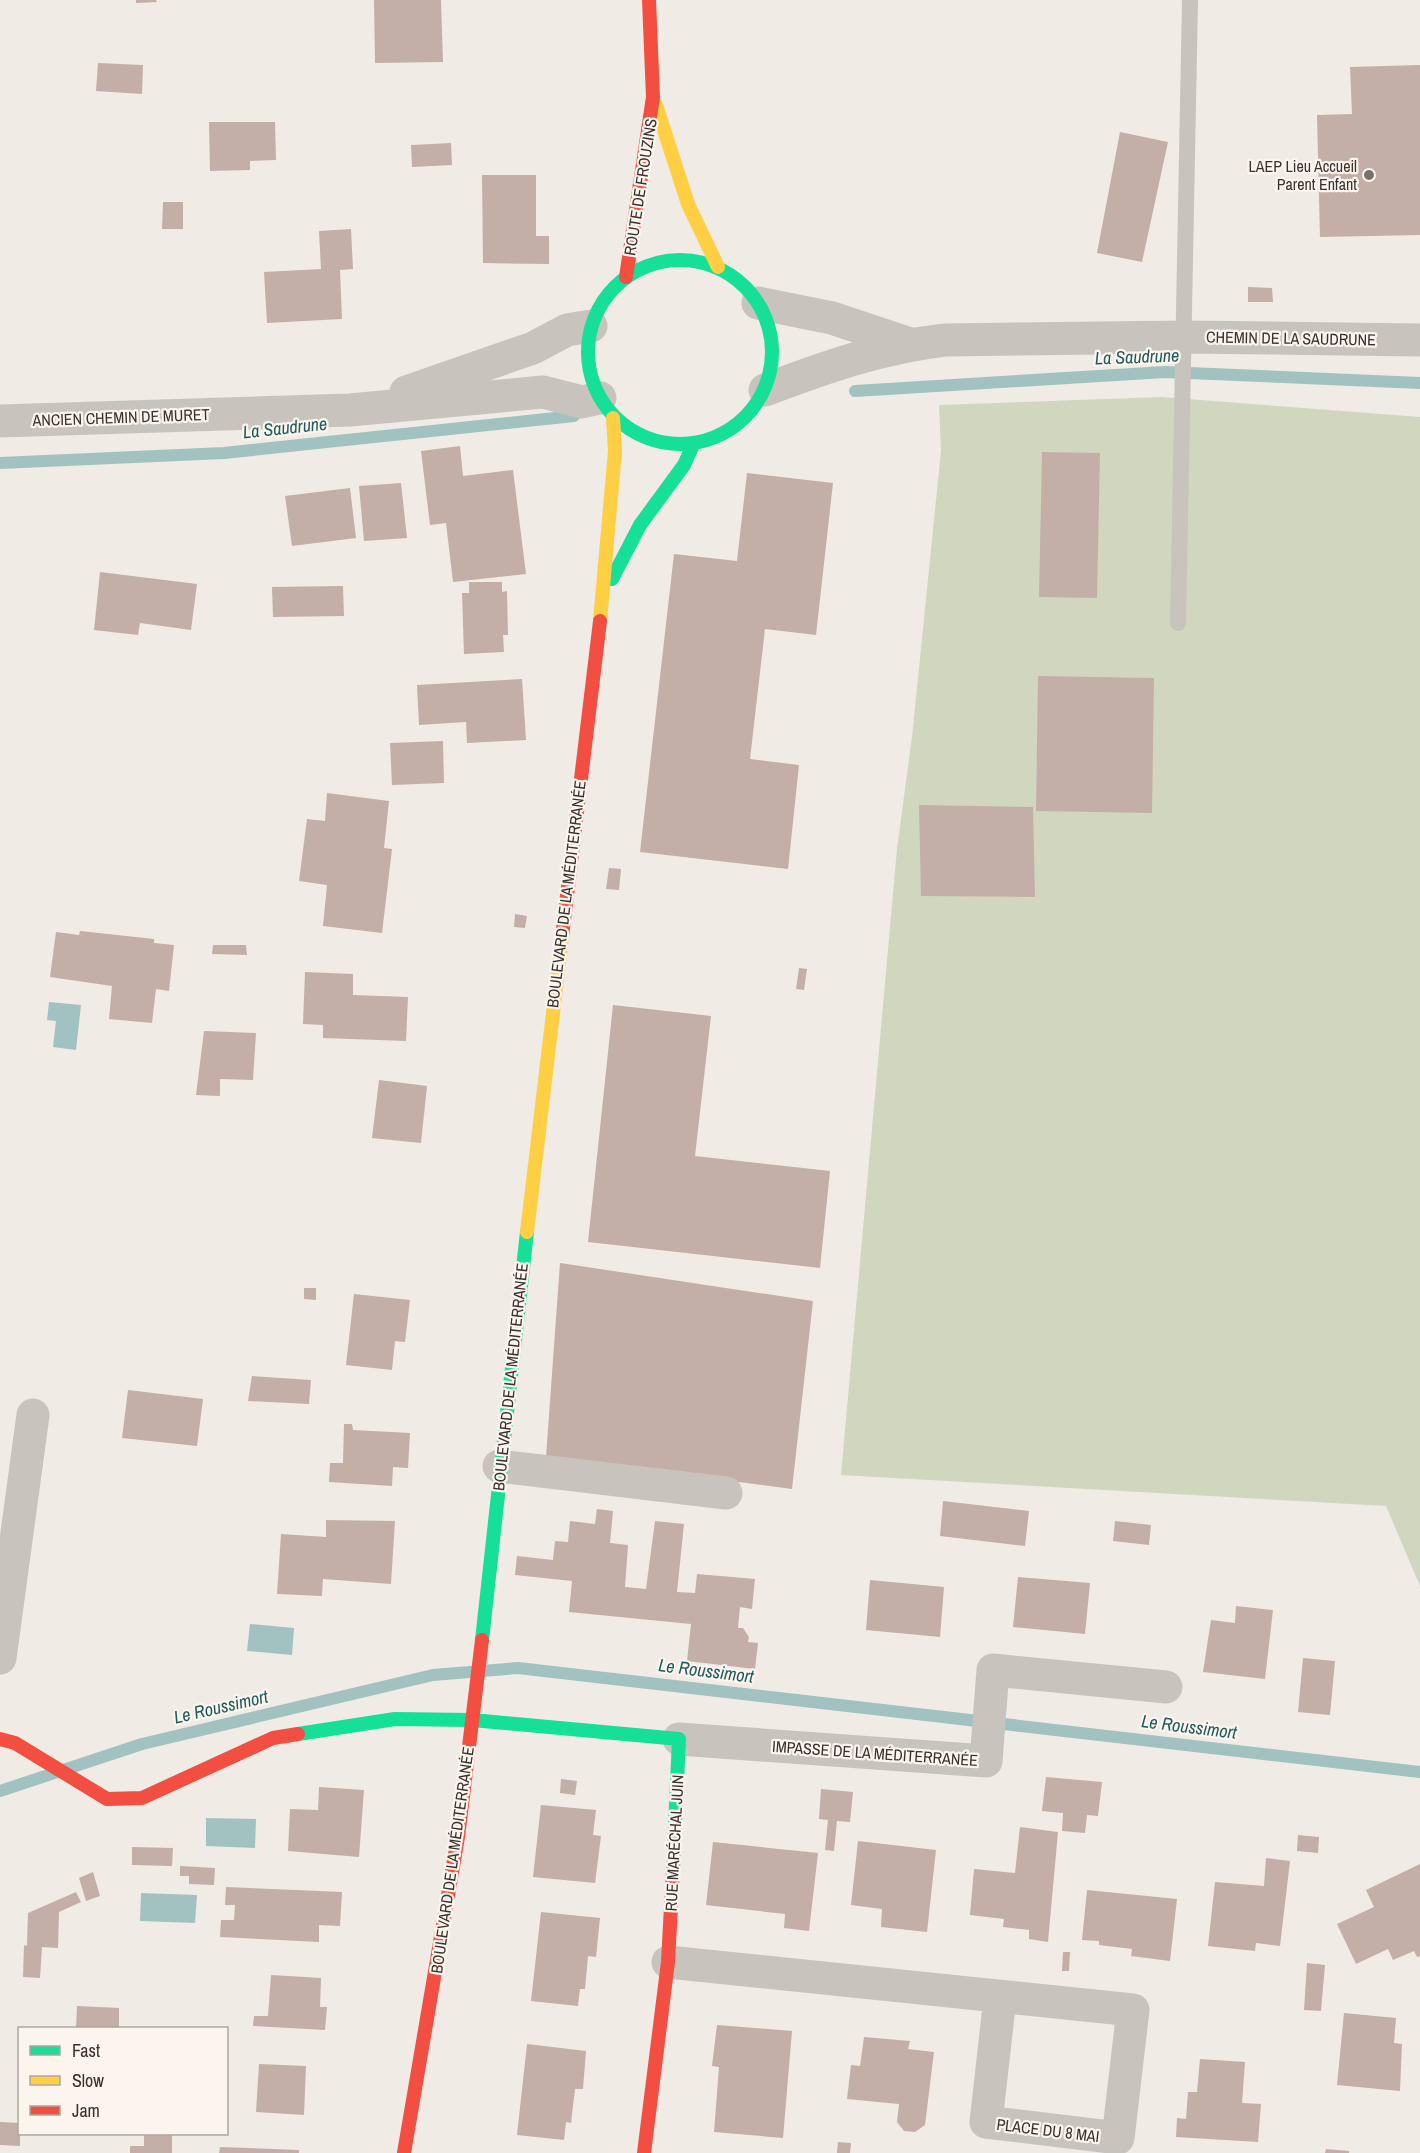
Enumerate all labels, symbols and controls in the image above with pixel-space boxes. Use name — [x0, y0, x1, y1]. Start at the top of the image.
street label: ROUTE DE FROUZINS — [618, 117, 662, 257]
place label: LAEP Lieu Accueil Parent Enfant — [1249, 155, 1357, 195]
marker: LAEP Lieu Accueil Parent Enfant — [1362, 168, 1376, 182]
street label: CHEMIN DE LA SAUDRUNE — [1206, 326, 1376, 350]
water label: La Saudrune — [1094, 343, 1180, 370]
street label: ANCIEN CHEMIN DE MURET — [31, 403, 210, 431]
water label: La Saudrune — [242, 411, 328, 444]
street label: BOULEVARD DE LA MÉDITERRANÉE — [541, 779, 591, 1009]
street label: BOULEVARD DE LA MÉDITERRANÉE — [487, 1262, 533, 1492]
water label: Le Roussimort — [657, 1652, 756, 1689]
water label: Le Roussimort — [171, 1683, 271, 1729]
water label: Le Roussimort — [1140, 1708, 1239, 1745]
street label: IMPASSE DE LA MÉDITERRANÉE — [771, 1735, 979, 1771]
street label: BOULEVARD DE LA MÉDITERRANÉE — [425, 1745, 479, 1975]
street label: RUE MARÉCHAL JUIN — [659, 1774, 689, 1912]
legend — [18, 2027, 228, 2135]
text: Fast — [72, 2038, 100, 2063]
text: Slow — [72, 2068, 104, 2093]
text: Jam — [72, 2098, 100, 2123]
street label: PLACE DU 8 MAI — [995, 2113, 1101, 2147]

